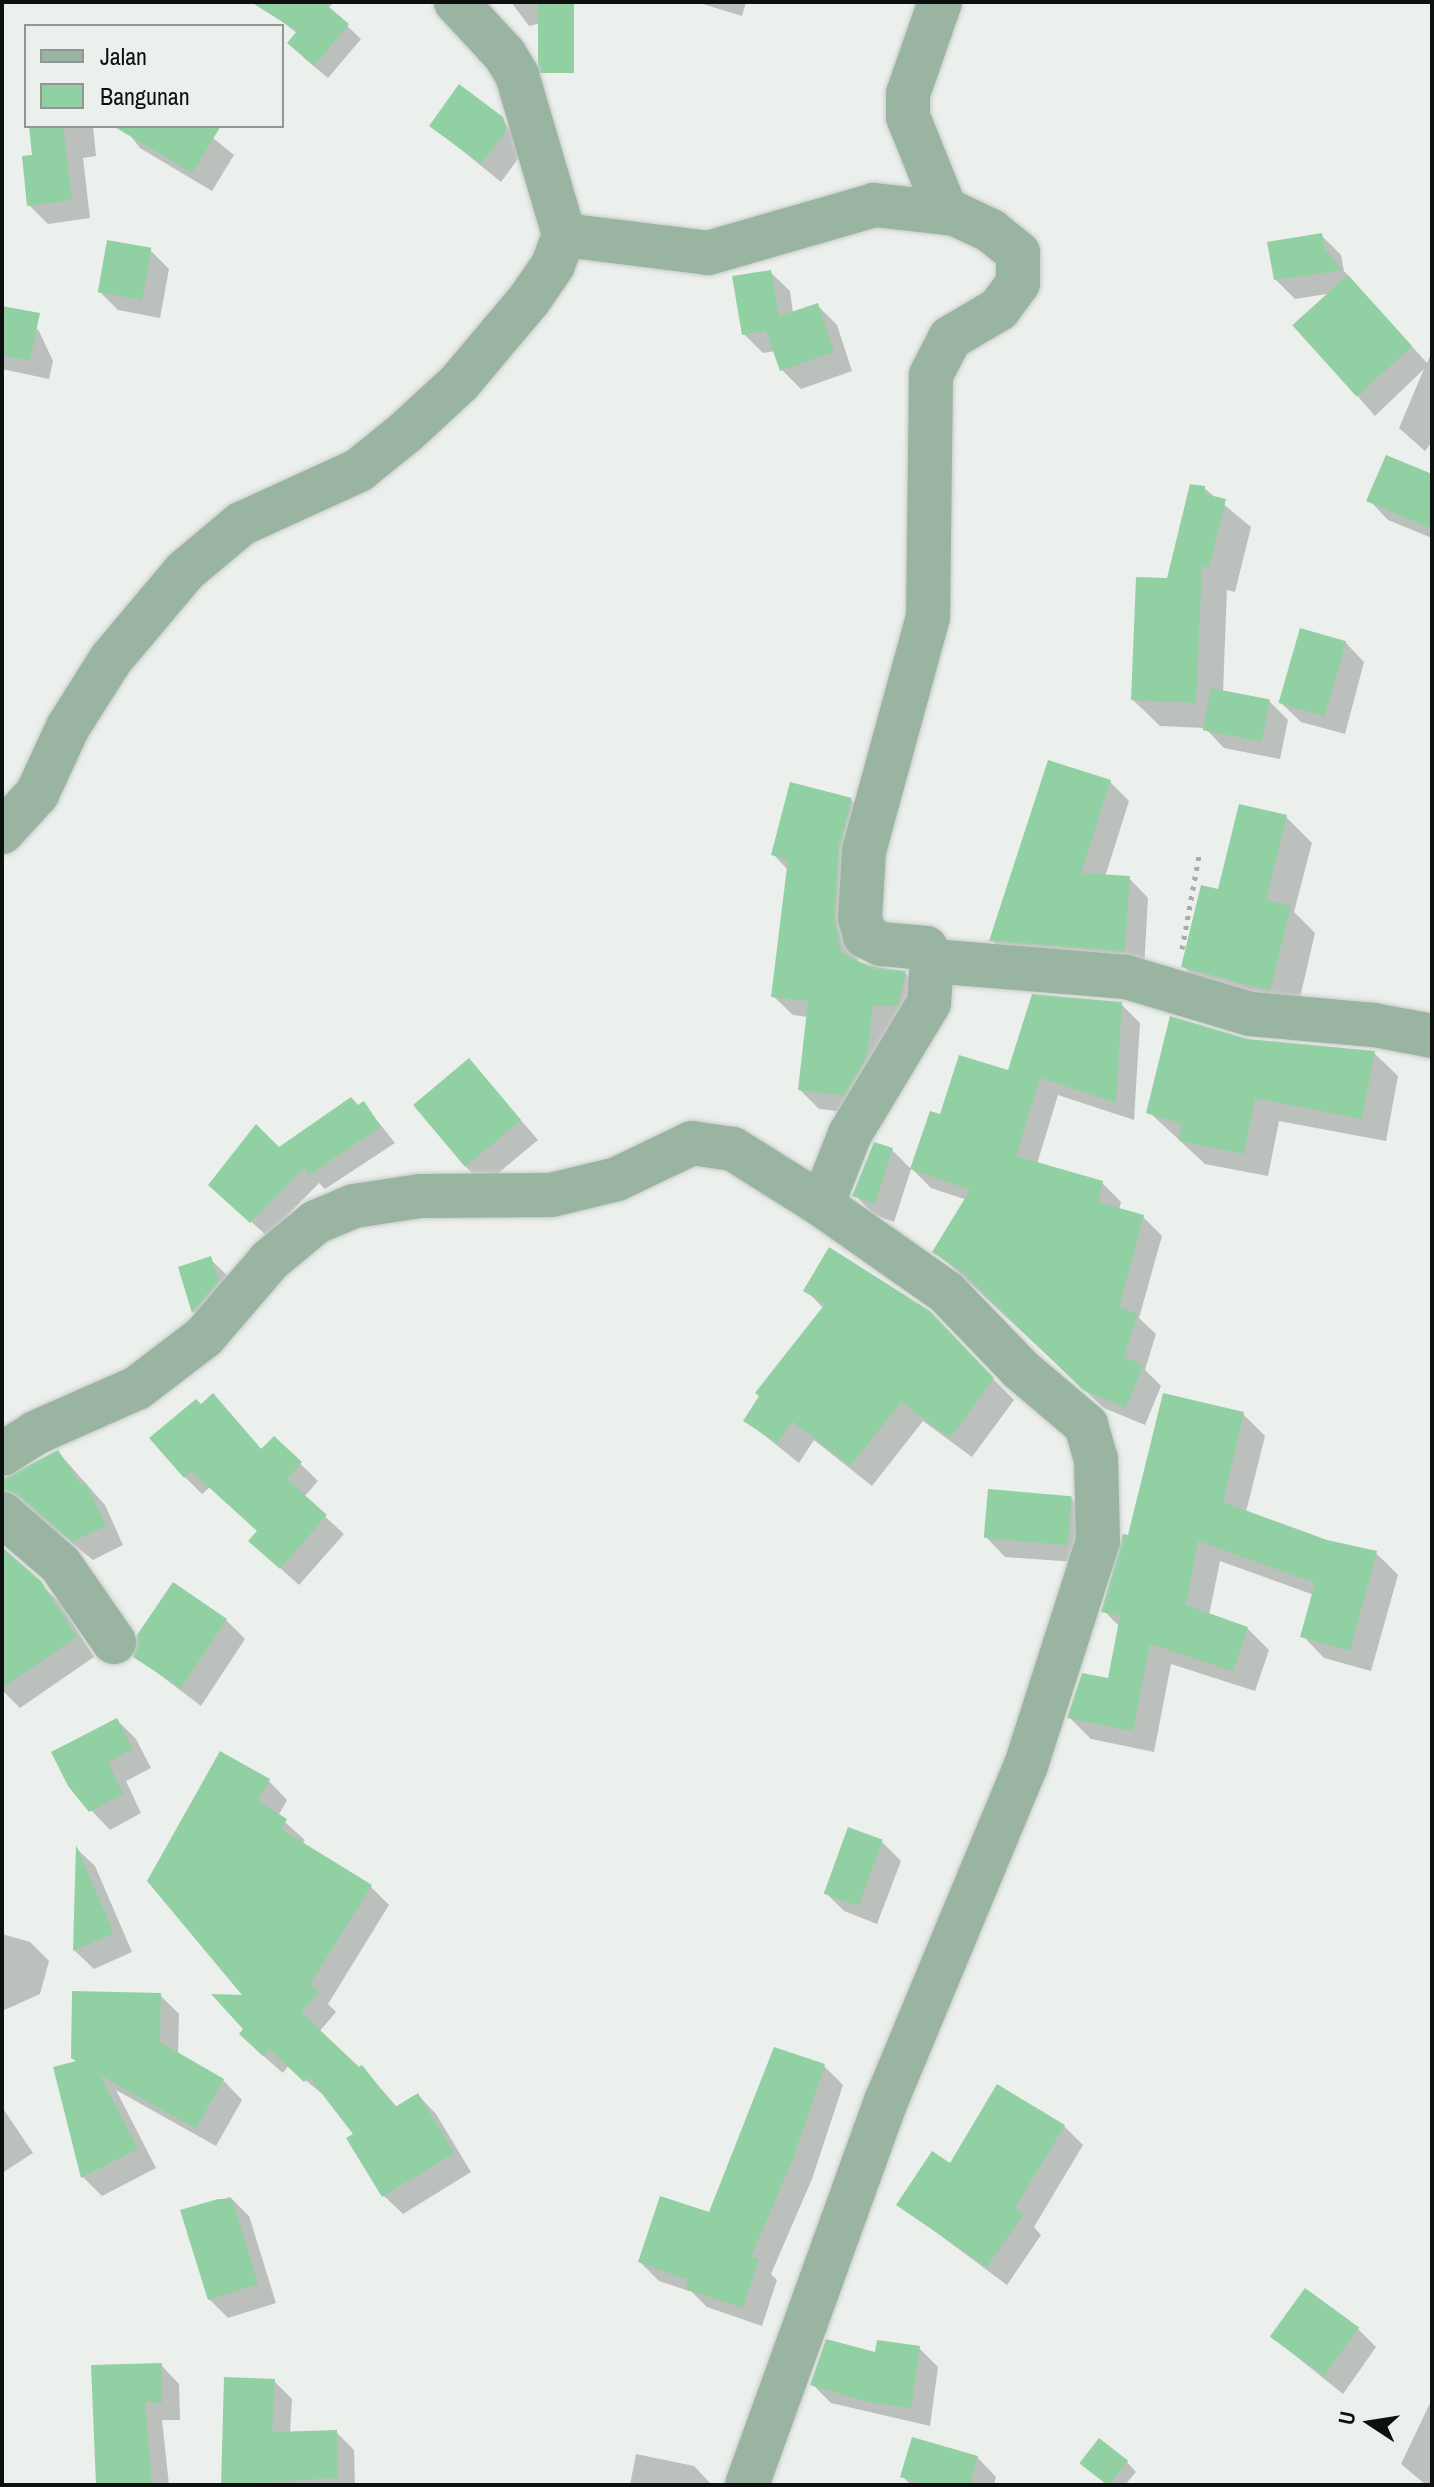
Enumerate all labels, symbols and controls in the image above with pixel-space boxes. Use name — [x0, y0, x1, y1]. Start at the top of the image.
legend — [24, 24, 284, 128]
text: Jalan — [100, 40, 147, 72]
text: Bangunan — [100, 80, 190, 112]
north arrow — [1330, 2383, 1410, 2463]
text: U — [1330, 2409, 1363, 2428]

